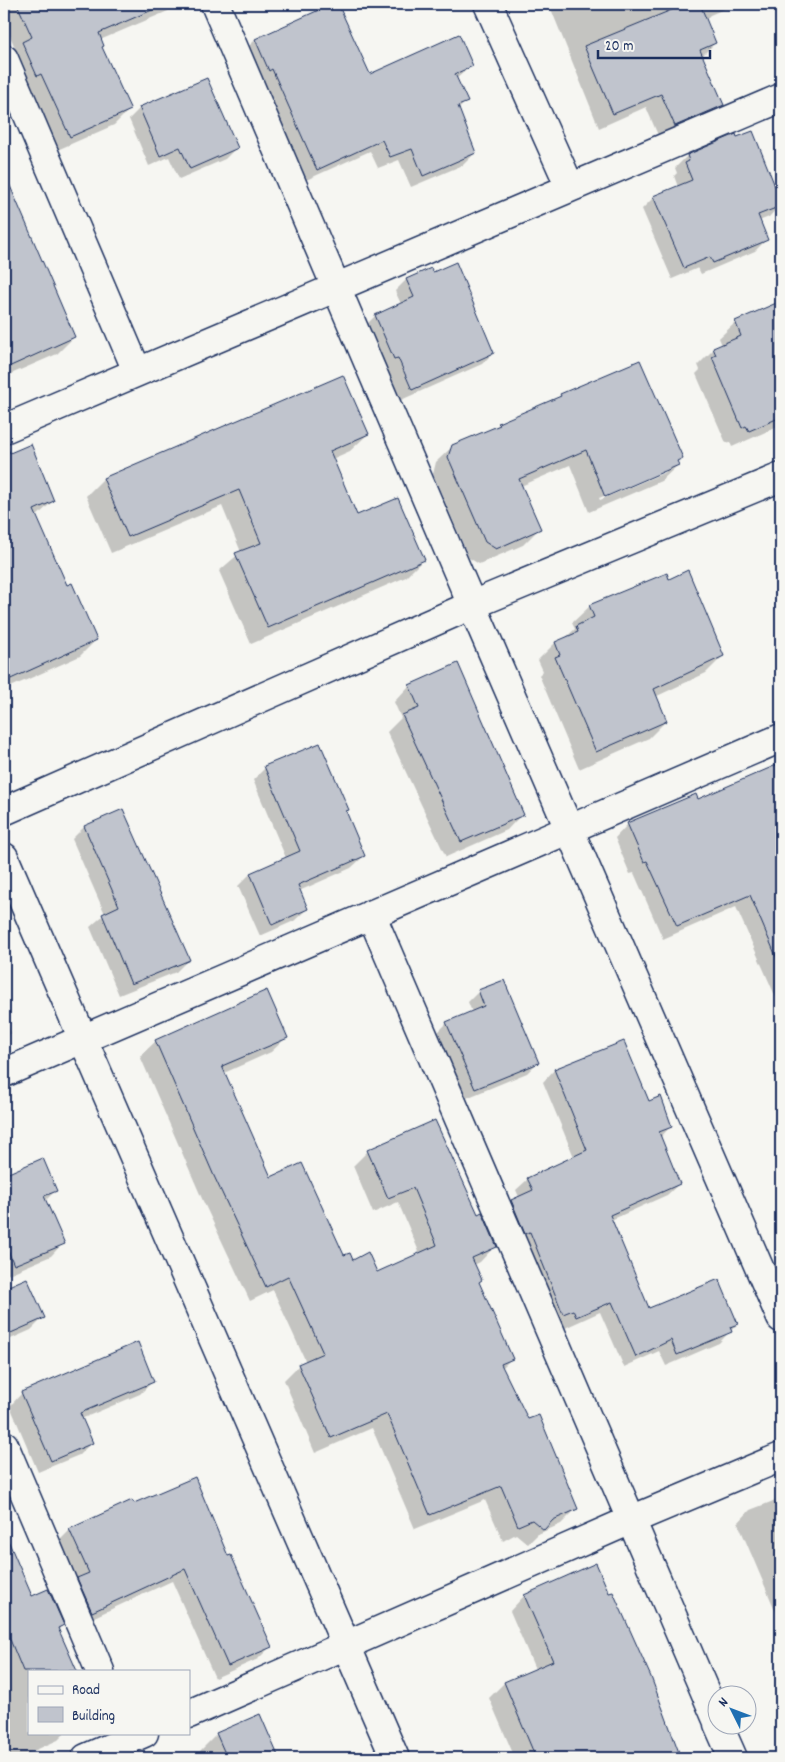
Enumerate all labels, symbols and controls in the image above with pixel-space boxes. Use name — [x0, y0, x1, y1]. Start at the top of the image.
scale bar — [598, 28, 710, 60]
text: 20 m — [605, 36, 633, 58]
legend — [28, 1670, 190, 1734]
text: Road — [72, 1680, 100, 1702]
north arrow — [708, 1684, 758, 1734]
text: N — [714, 1693, 734, 1712]
text: Building — [72, 1706, 115, 1728]

